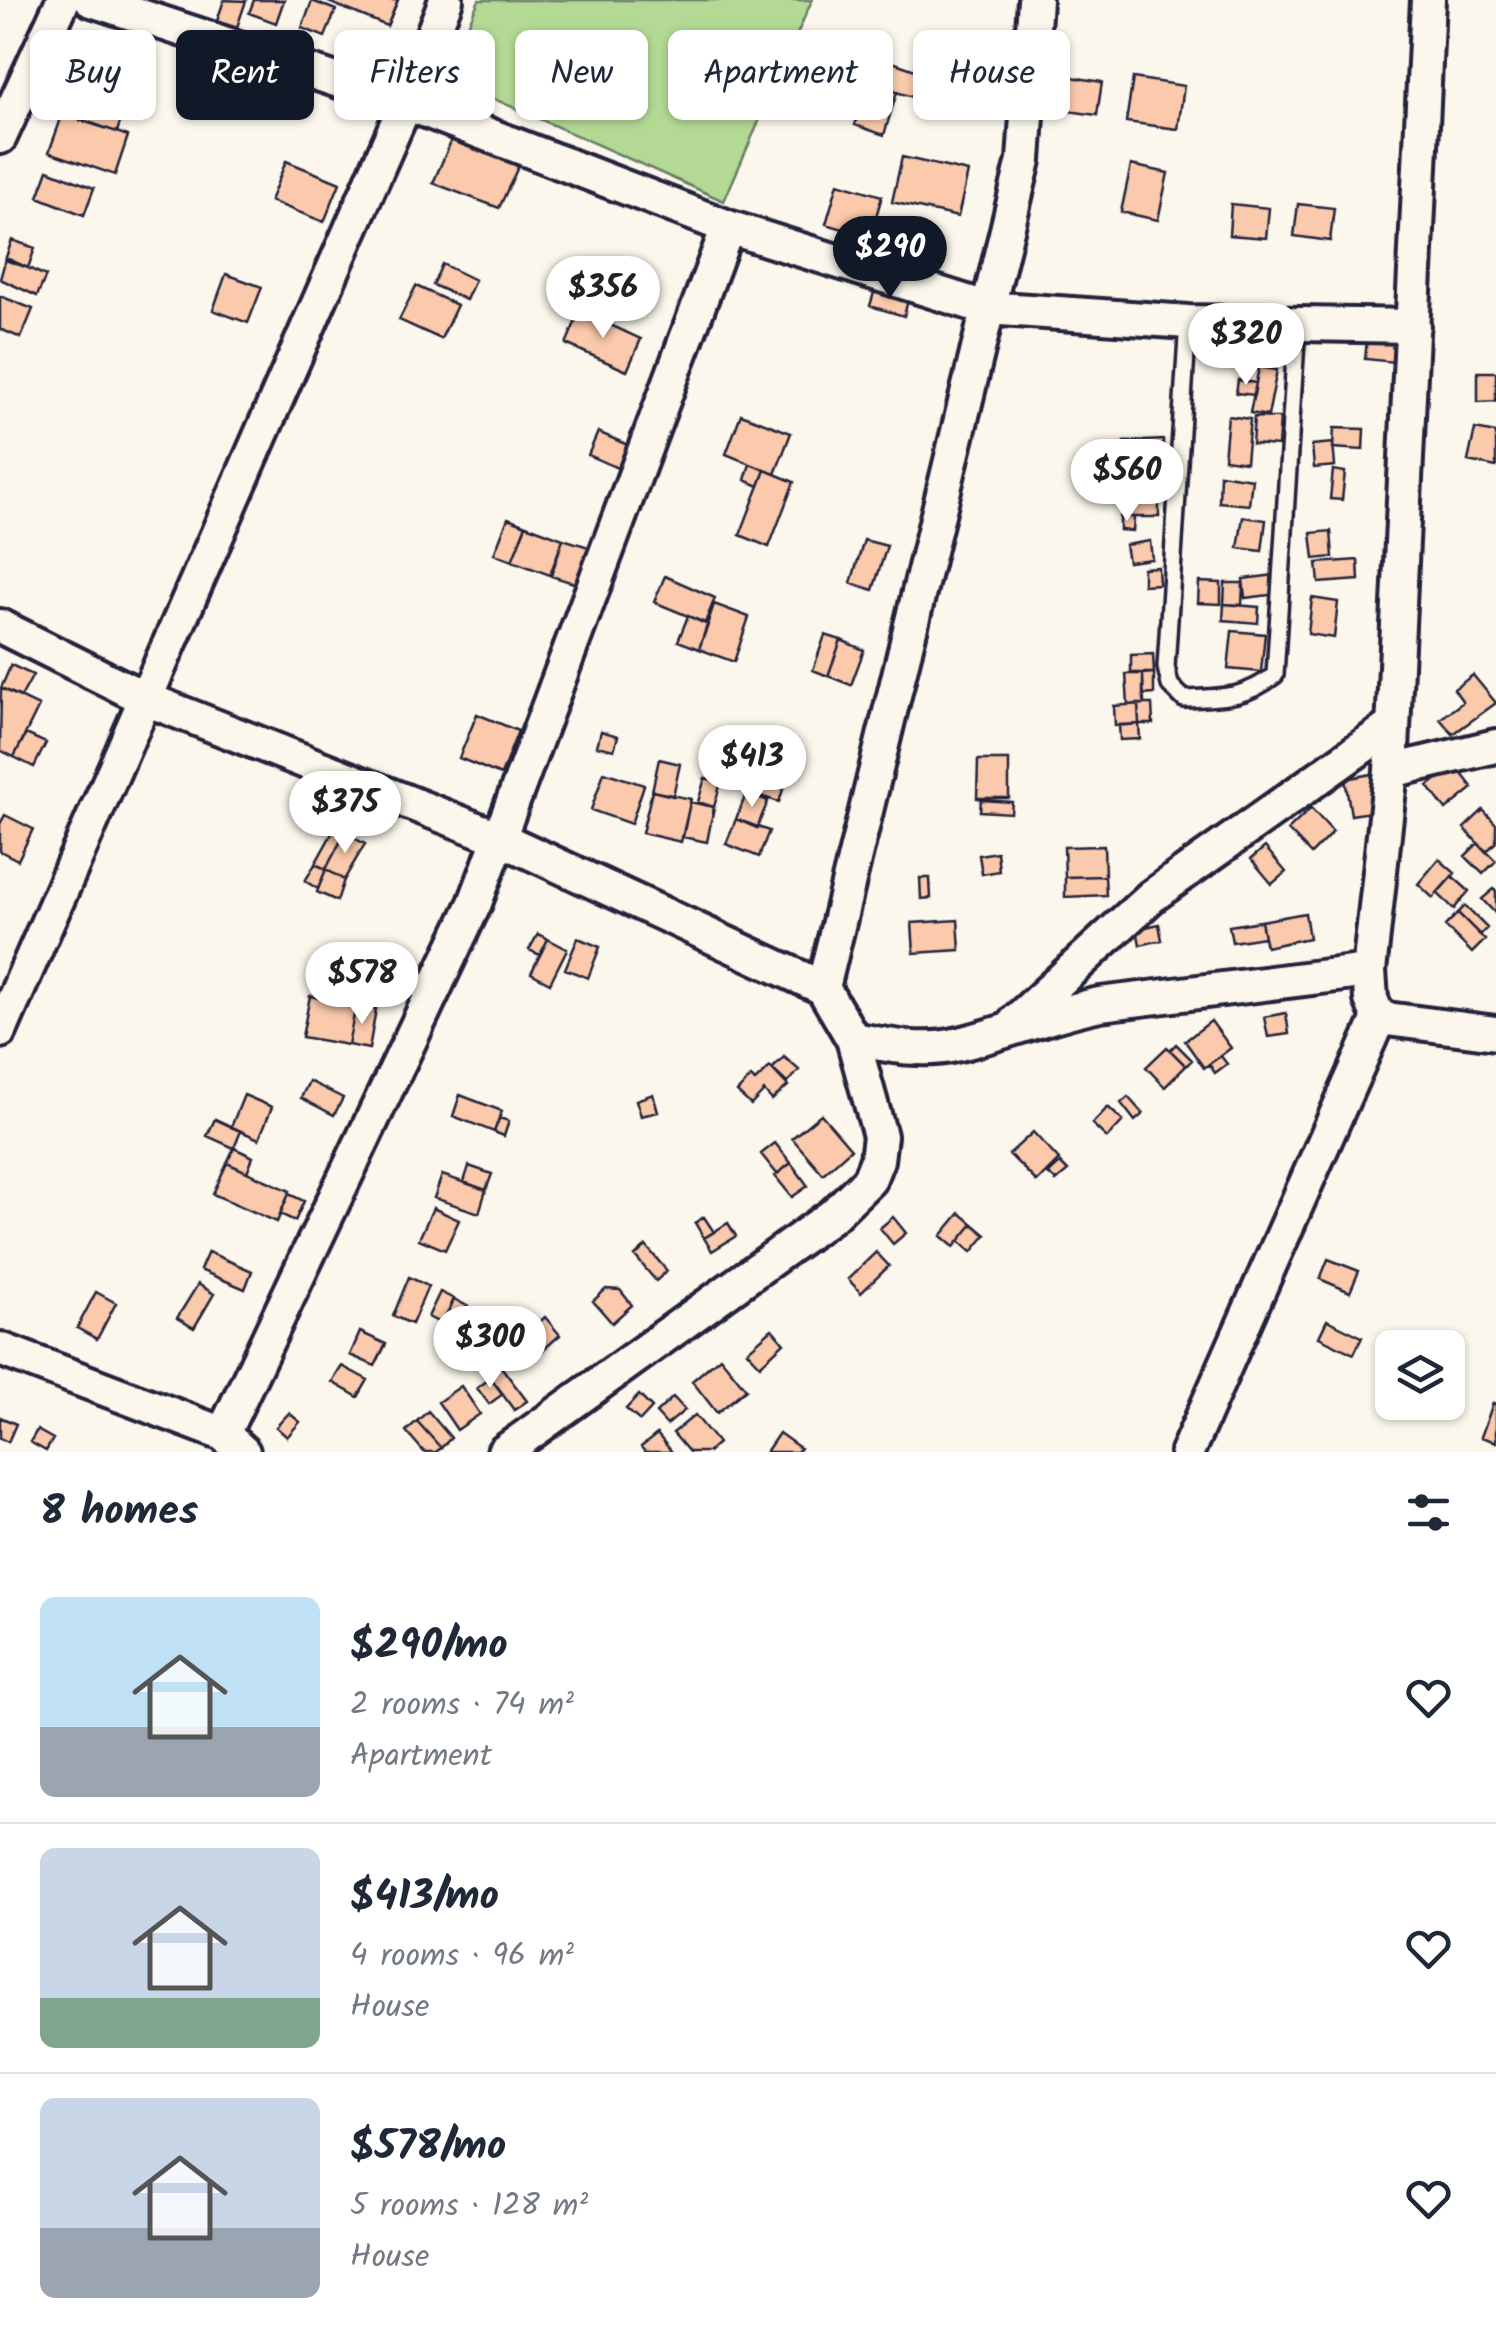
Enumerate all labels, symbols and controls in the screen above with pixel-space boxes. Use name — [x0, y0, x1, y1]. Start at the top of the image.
chip: Buy — [30, 30, 156, 120]
chip: Rent — [176, 30, 314, 120]
chip: Filters — [334, 30, 495, 120]
chip: New — [515, 30, 648, 120]
chip: Apartment — [668, 30, 893, 120]
chip: House — [913, 30, 1070, 120]
pin: $290 — [831, 216, 949, 301]
text: $290 — [855, 223, 925, 274]
pin: $356 — [544, 256, 662, 341]
text: $356 — [568, 263, 638, 314]
pin: $320 — [1187, 303, 1305, 388]
text: $320 — [1210, 310, 1282, 361]
pin: $560 — [1068, 439, 1186, 524]
text: $560 — [1093, 446, 1161, 497]
pin: $413 — [693, 725, 811, 810]
text: $413 — [720, 732, 784, 783]
pin: $375 — [286, 771, 404, 856]
text: $375 — [311, 778, 379, 829]
pin: $578 — [303, 942, 421, 1027]
text: $578 — [327, 949, 397, 1000]
pin: $300 — [431, 1306, 549, 1391]
text: $300 — [455, 1313, 525, 1364]
map controls — [1375, 1330, 1465, 1420]
button: layers — [1375, 1330, 1465, 1420]
text: 8 homes — [40, 1479, 198, 1546]
icon: filters — [1401, 1485, 1456, 1540]
text: $290/mo — [350, 1613, 508, 1680]
icon: home — [120, 1637, 240, 1757]
icon: heart — [1401, 1670, 1456, 1725]
text: 2 rooms · 74 m² — [350, 1680, 574, 1731]
text: Apartment — [350, 1731, 492, 1782]
text: $413/mo — [350, 1864, 499, 1931]
icon: home — [120, 1888, 240, 2008]
icon: heart — [1401, 1921, 1456, 1976]
text: 4 rooms · 96 m² — [350, 1931, 574, 1982]
text: House — [350, 1982, 429, 2033]
text: $578/mo — [350, 2114, 506, 2181]
icon: home — [120, 2138, 240, 2258]
icon: heart — [1401, 2171, 1456, 2226]
text: 5 rooms · 128 m² — [350, 2181, 588, 2232]
text: House — [350, 2232, 429, 2283]

